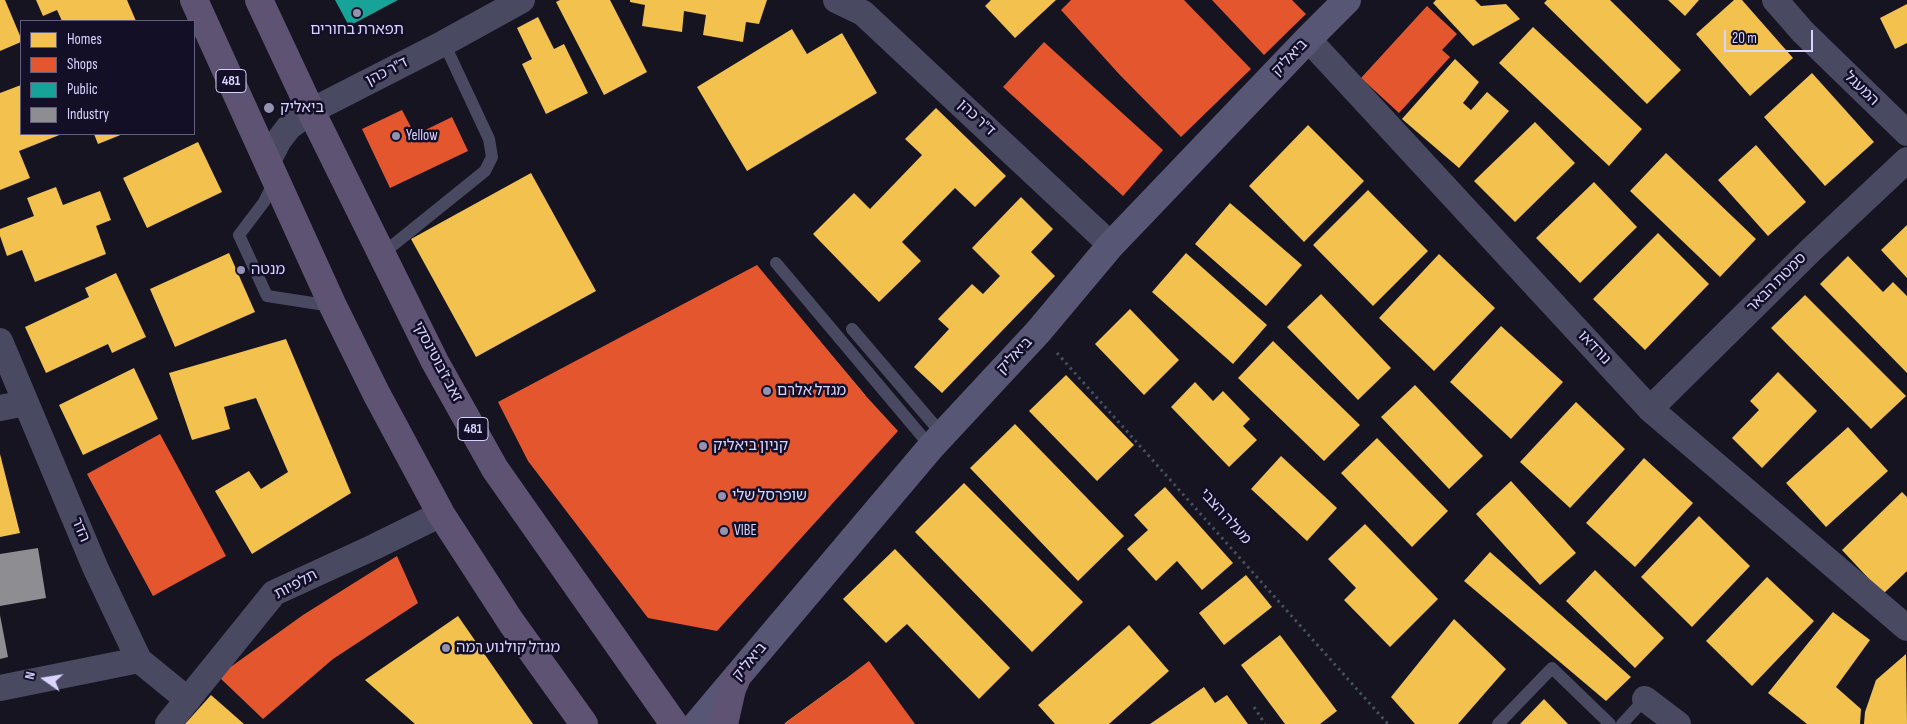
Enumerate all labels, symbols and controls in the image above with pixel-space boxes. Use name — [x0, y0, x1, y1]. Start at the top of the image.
marker: תפארת בחורים — [351, 7, 363, 19]
legend — [20, 20, 195, 135]
scale bar — [1727, 20, 1816, 52]
place label: תפארת בחורים — [310, 21, 404, 39]
text: 20 m — [1732, 29, 1757, 48]
text: Homes — [67, 30, 102, 49]
street label: ביאליק — [1268, 36, 1312, 80]
street label: ד"ר כהן — [363, 54, 411, 90]
text: Shops — [67, 55, 98, 74]
street label: המעגל — [1840, 68, 1882, 110]
road number: 481 — [216, 70, 246, 92]
text: Public — [67, 80, 98, 99]
street label: ד"ר כהן — [953, 96, 999, 140]
place label: ביאליק — [280, 99, 324, 117]
marker: ביאליק — [262, 101, 276, 115]
text: Industry — [67, 105, 109, 124]
place label: Yellow — [406, 127, 438, 145]
marker: Yellow — [390, 130, 402, 142]
street label: סמטת הבאר — [1743, 249, 1811, 317]
place label: מנטה — [251, 261, 285, 279]
marker: מנטה — [235, 264, 247, 276]
street label: זאב ז'בוטינסקי — [408, 319, 466, 405]
street label: נורדאו — [1574, 327, 1614, 369]
street label: ביאליק — [993, 334, 1037, 378]
place label: מגדל אלרם — [777, 382, 846, 400]
marker: מגדל אלרם — [761, 385, 773, 397]
road number: 481 — [458, 418, 488, 440]
place label: קניון ביאליק — [713, 437, 788, 455]
marker: קניון ביאליק — [697, 440, 709, 452]
street label: מעלה הצבי — [1195, 485, 1255, 549]
place label: שופרסל שלי — [732, 487, 807, 505]
marker: שופרסל שלי — [716, 490, 728, 502]
street label: הדר — [67, 515, 93, 545]
place label: VIBE — [734, 522, 757, 540]
marker: VIBE — [718, 525, 730, 537]
street label: תלפיות — [271, 566, 321, 604]
place label: מגדל קולנוע רמה — [456, 639, 560, 657]
street label: ביאליק — [729, 639, 771, 685]
marker: מגדל קולנוע רמה — [440, 642, 452, 654]
north arrow — [20, 654, 70, 704]
text: N — [21, 670, 39, 681]

